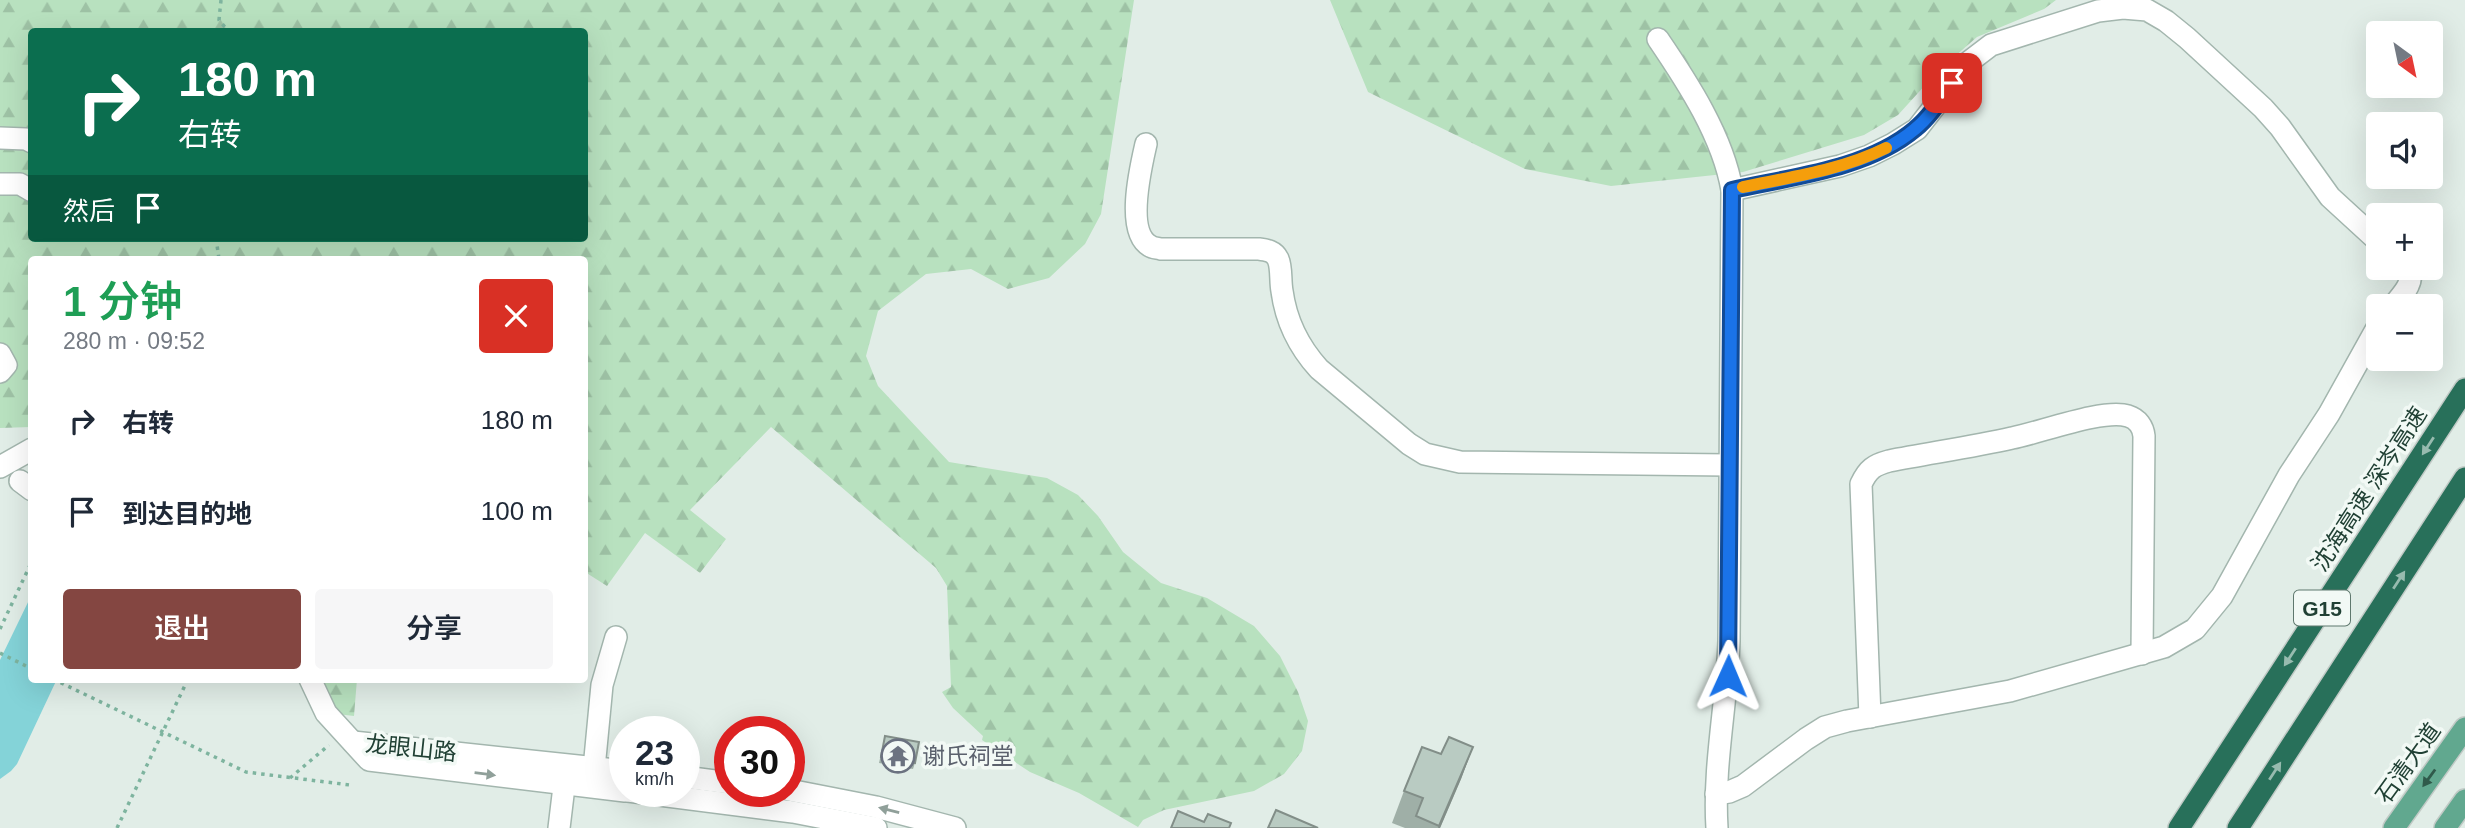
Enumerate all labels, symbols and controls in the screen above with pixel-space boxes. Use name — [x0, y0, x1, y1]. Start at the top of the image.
north arrow — [2366, 21, 2443, 98]
map controls — [2366, 21, 2443, 371]
text: 180 m — [178, 52, 317, 106]
pin — [1922, 53, 1982, 113]
icon: right — [63, 56, 154, 147]
icon: arrive — [1933, 64, 1971, 102]
button: sound — [2366, 112, 2443, 189]
text: 右转 — [178, 117, 242, 153]
icon: arrive — [129, 189, 167, 227]
text: 然后 — [63, 196, 115, 226]
button: + — [2366, 203, 2443, 280]
text: 1 分钟 — [63, 278, 182, 325]
button: close — [479, 279, 553, 353]
button: − — [2366, 294, 2443, 371]
text: 280 m · 09:52 — [63, 328, 205, 354]
icon: right — [63, 402, 101, 440]
street label: 沈海高速 深岑高速 — [2306, 402, 2432, 576]
text: 180 m — [481, 405, 553, 435]
text: 右转 — [122, 408, 174, 438]
one-way arrow — [2421, 436, 2434, 456]
icon: arrive — [63, 493, 101, 531]
text: 100 m — [481, 496, 553, 526]
text: 到达目的地 — [122, 499, 252, 529]
one-way arrow — [2392, 570, 2405, 590]
button: 退出 — [63, 589, 301, 669]
button: 分享 — [315, 589, 553, 669]
road number: G15 — [2294, 590, 2350, 626]
position arrow — [1691, 639, 1765, 713]
one-way arrow — [2283, 648, 2297, 666]
speed limit sign: 30 — [714, 716, 805, 807]
street label: 石清大道 — [2370, 718, 2446, 808]
street label: 龙眼山路 — [364, 730, 458, 766]
text: 23 — [635, 733, 674, 772]
temple icon: 谢氏祠堂 — [879, 737, 917, 775]
place label: 谢氏祠堂 — [922, 743, 1014, 769]
one-way arrow — [2268, 761, 2281, 780]
one-way arrow — [474, 768, 496, 779]
text: km/h — [635, 769, 674, 789]
one-way arrow — [2422, 769, 2436, 787]
one-way arrow — [878, 804, 900, 815]

